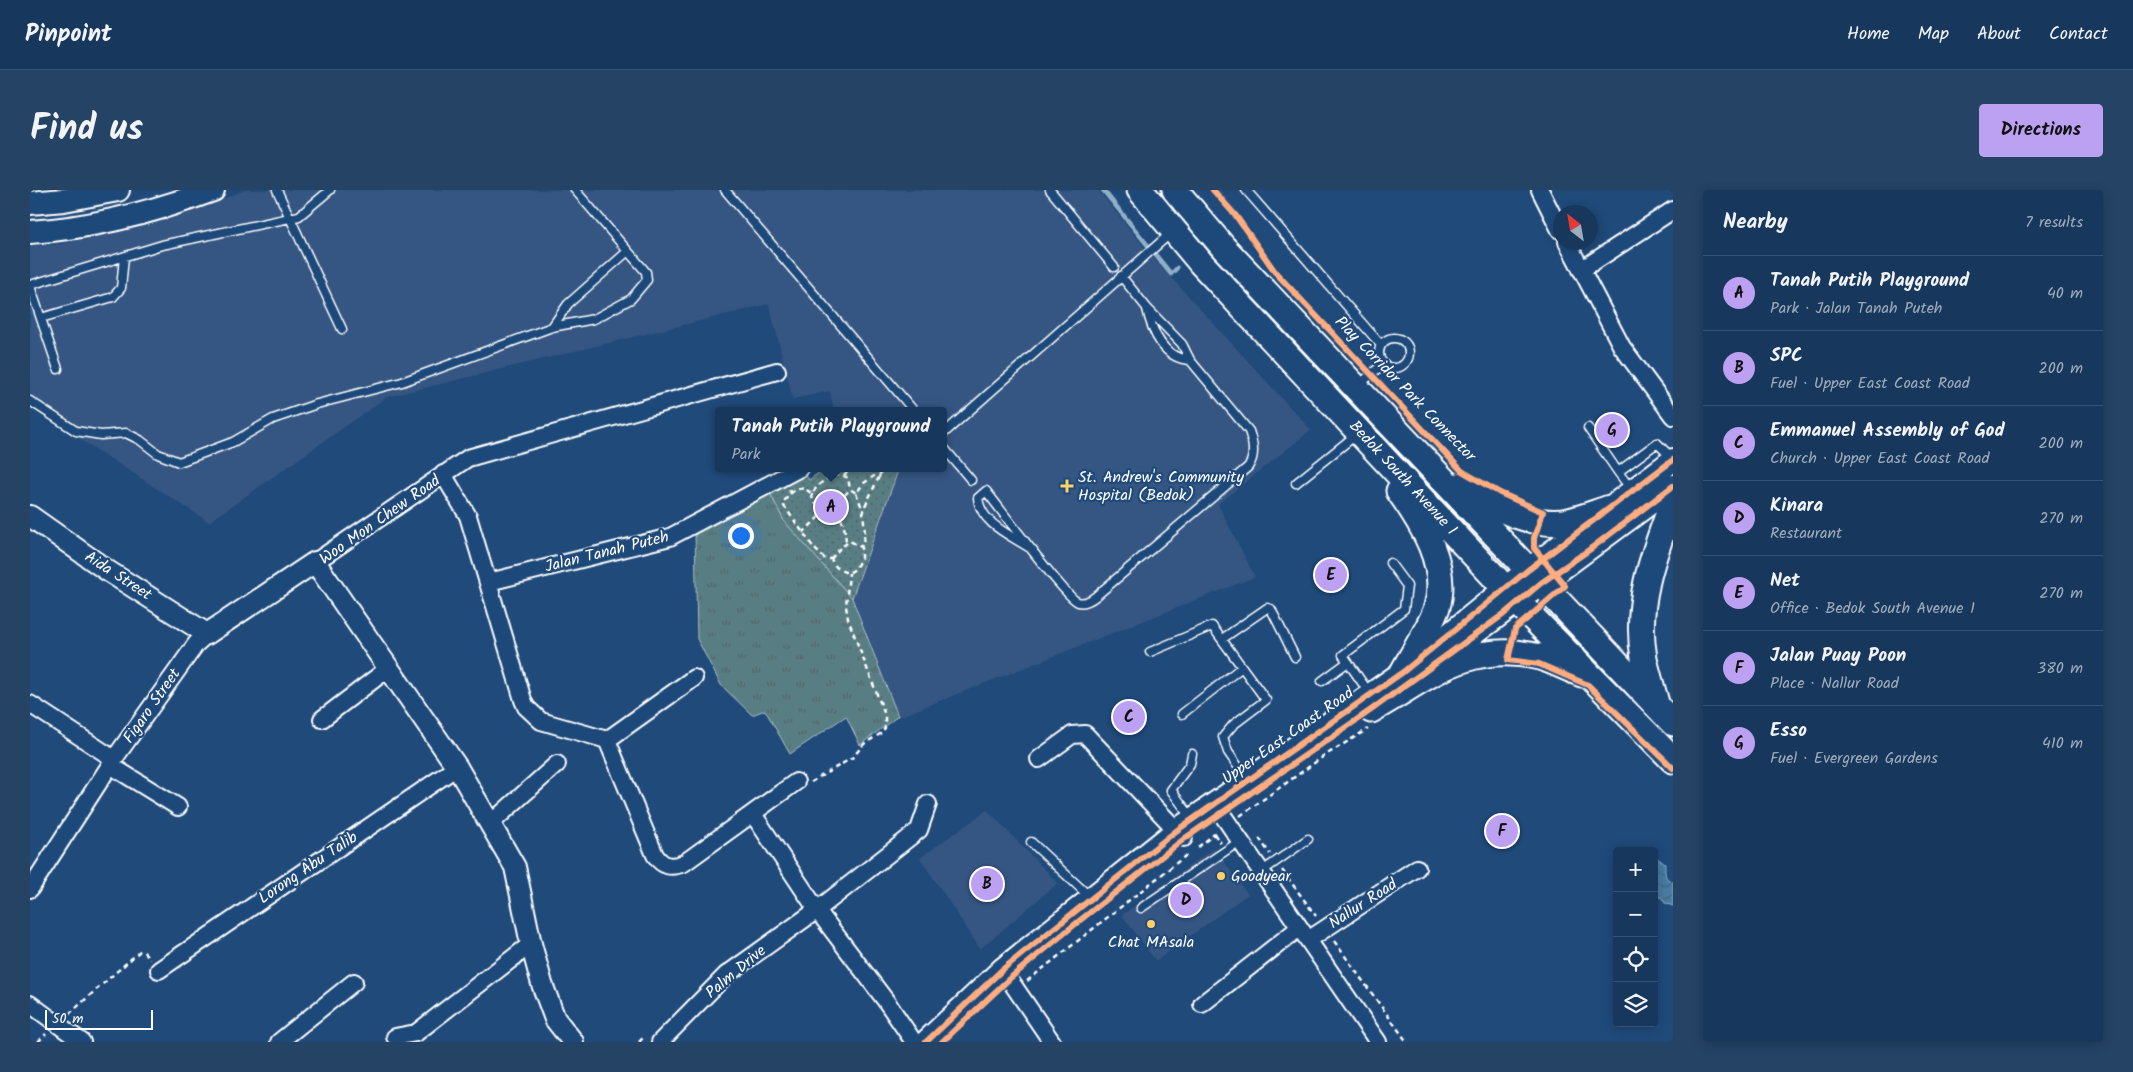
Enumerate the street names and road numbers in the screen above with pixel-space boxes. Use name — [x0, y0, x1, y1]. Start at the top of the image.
street label: Play Corridor Park Connector — [1328, 310, 1483, 469]
street label: Bedok South Avenue 1 — [1343, 415, 1463, 541]
street label: Woo Mon Chew Road — [314, 468, 447, 571]
street label: Jalan Tanah Puteh — [542, 525, 672, 579]
street label: Aida Street — [79, 545, 157, 608]
street label: Figaro Street — [117, 663, 188, 749]
street label: Upper East Coast Road — [1217, 680, 1360, 791]
street label: Lorong Abu Talib — [253, 825, 363, 911]
street label: Nallur Road — [1324, 872, 1403, 936]
street label: Palm Drive — [700, 939, 772, 1005]

